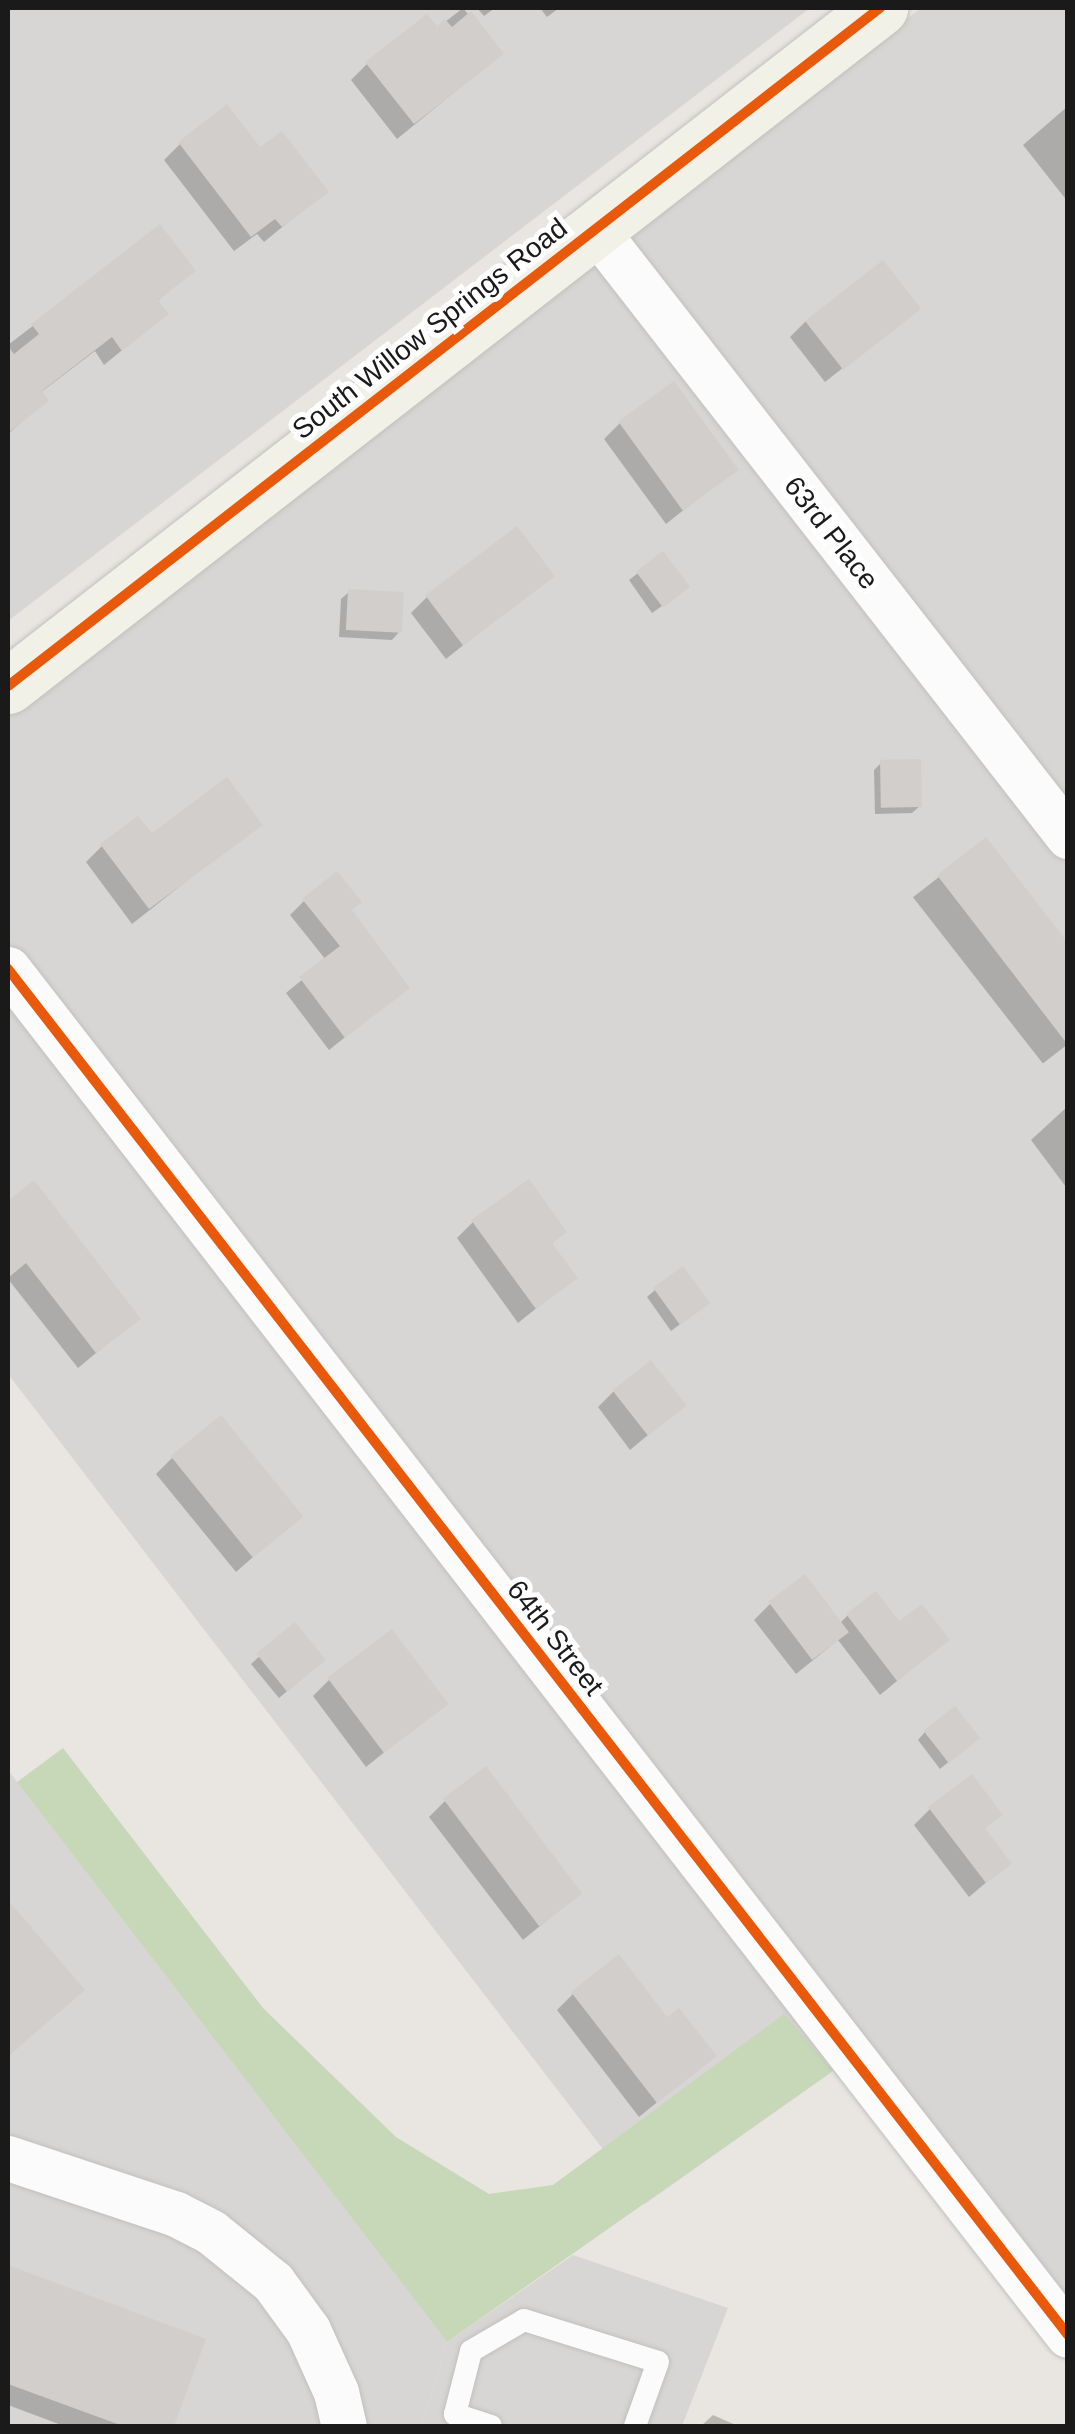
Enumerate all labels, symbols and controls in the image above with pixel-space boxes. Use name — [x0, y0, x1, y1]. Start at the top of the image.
street label: South Willow Springs Road — [286, 211, 574, 447]
street label: 63rd Place — [777, 470, 885, 596]
street label: 64th Street — [500, 1574, 610, 1702]

